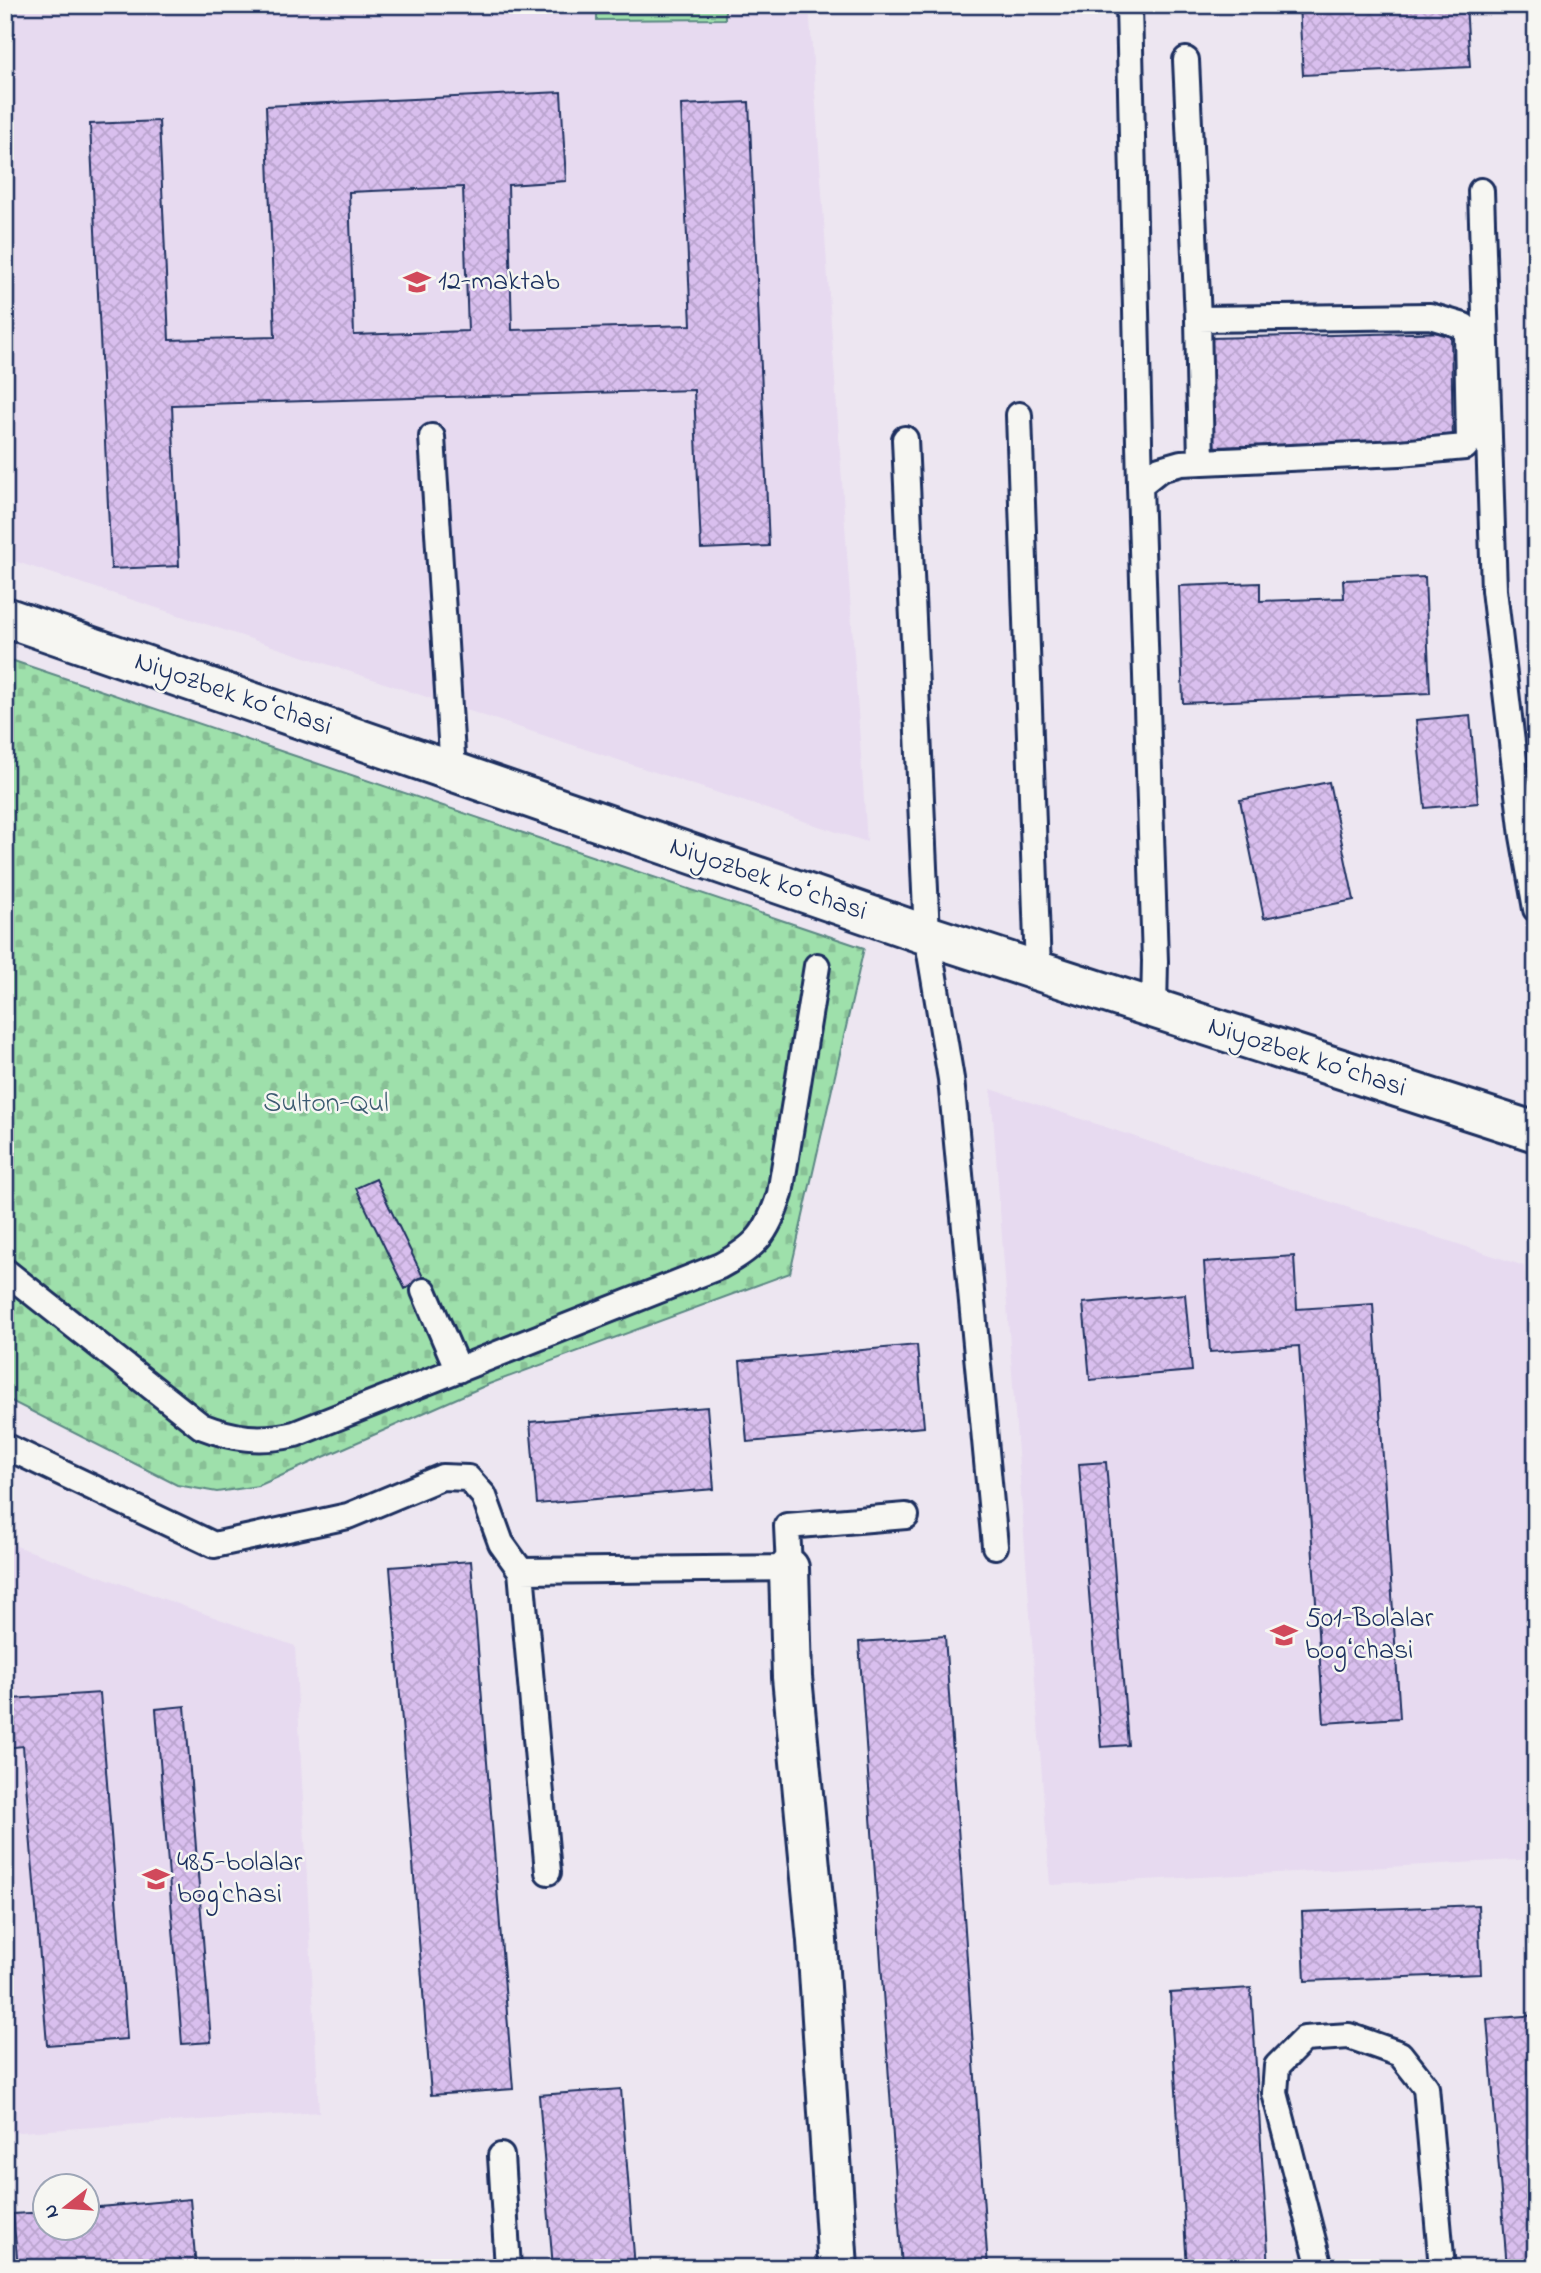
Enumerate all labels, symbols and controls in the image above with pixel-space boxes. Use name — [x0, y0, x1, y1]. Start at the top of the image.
place label: 12-maktab — [438, 262, 560, 303]
school or university icon: 12-maktab — [402, 267, 432, 297]
street label: Niyozbek koʻchasi — [129, 642, 337, 748]
street label: Niyozbek koʻchasi — [664, 827, 872, 933]
street label: Niyozbek koʻchasi — [1203, 1007, 1411, 1109]
park label: Sulton-Qul — [263, 1084, 389, 1125]
place label: 501-Bolalar bogʻchasi — [1305, 1599, 1434, 1672]
school or university icon: 501-Bolalar bogʻchasi — [1269, 1620, 1299, 1650]
place label: 485-bolalar bog'chasi — [177, 1843, 303, 1916]
school or university icon: 485-bolalar bog'chasi — [141, 1864, 171, 1894]
north arrow — [32, 2172, 102, 2242]
text: N — [37, 2201, 67, 2221]

